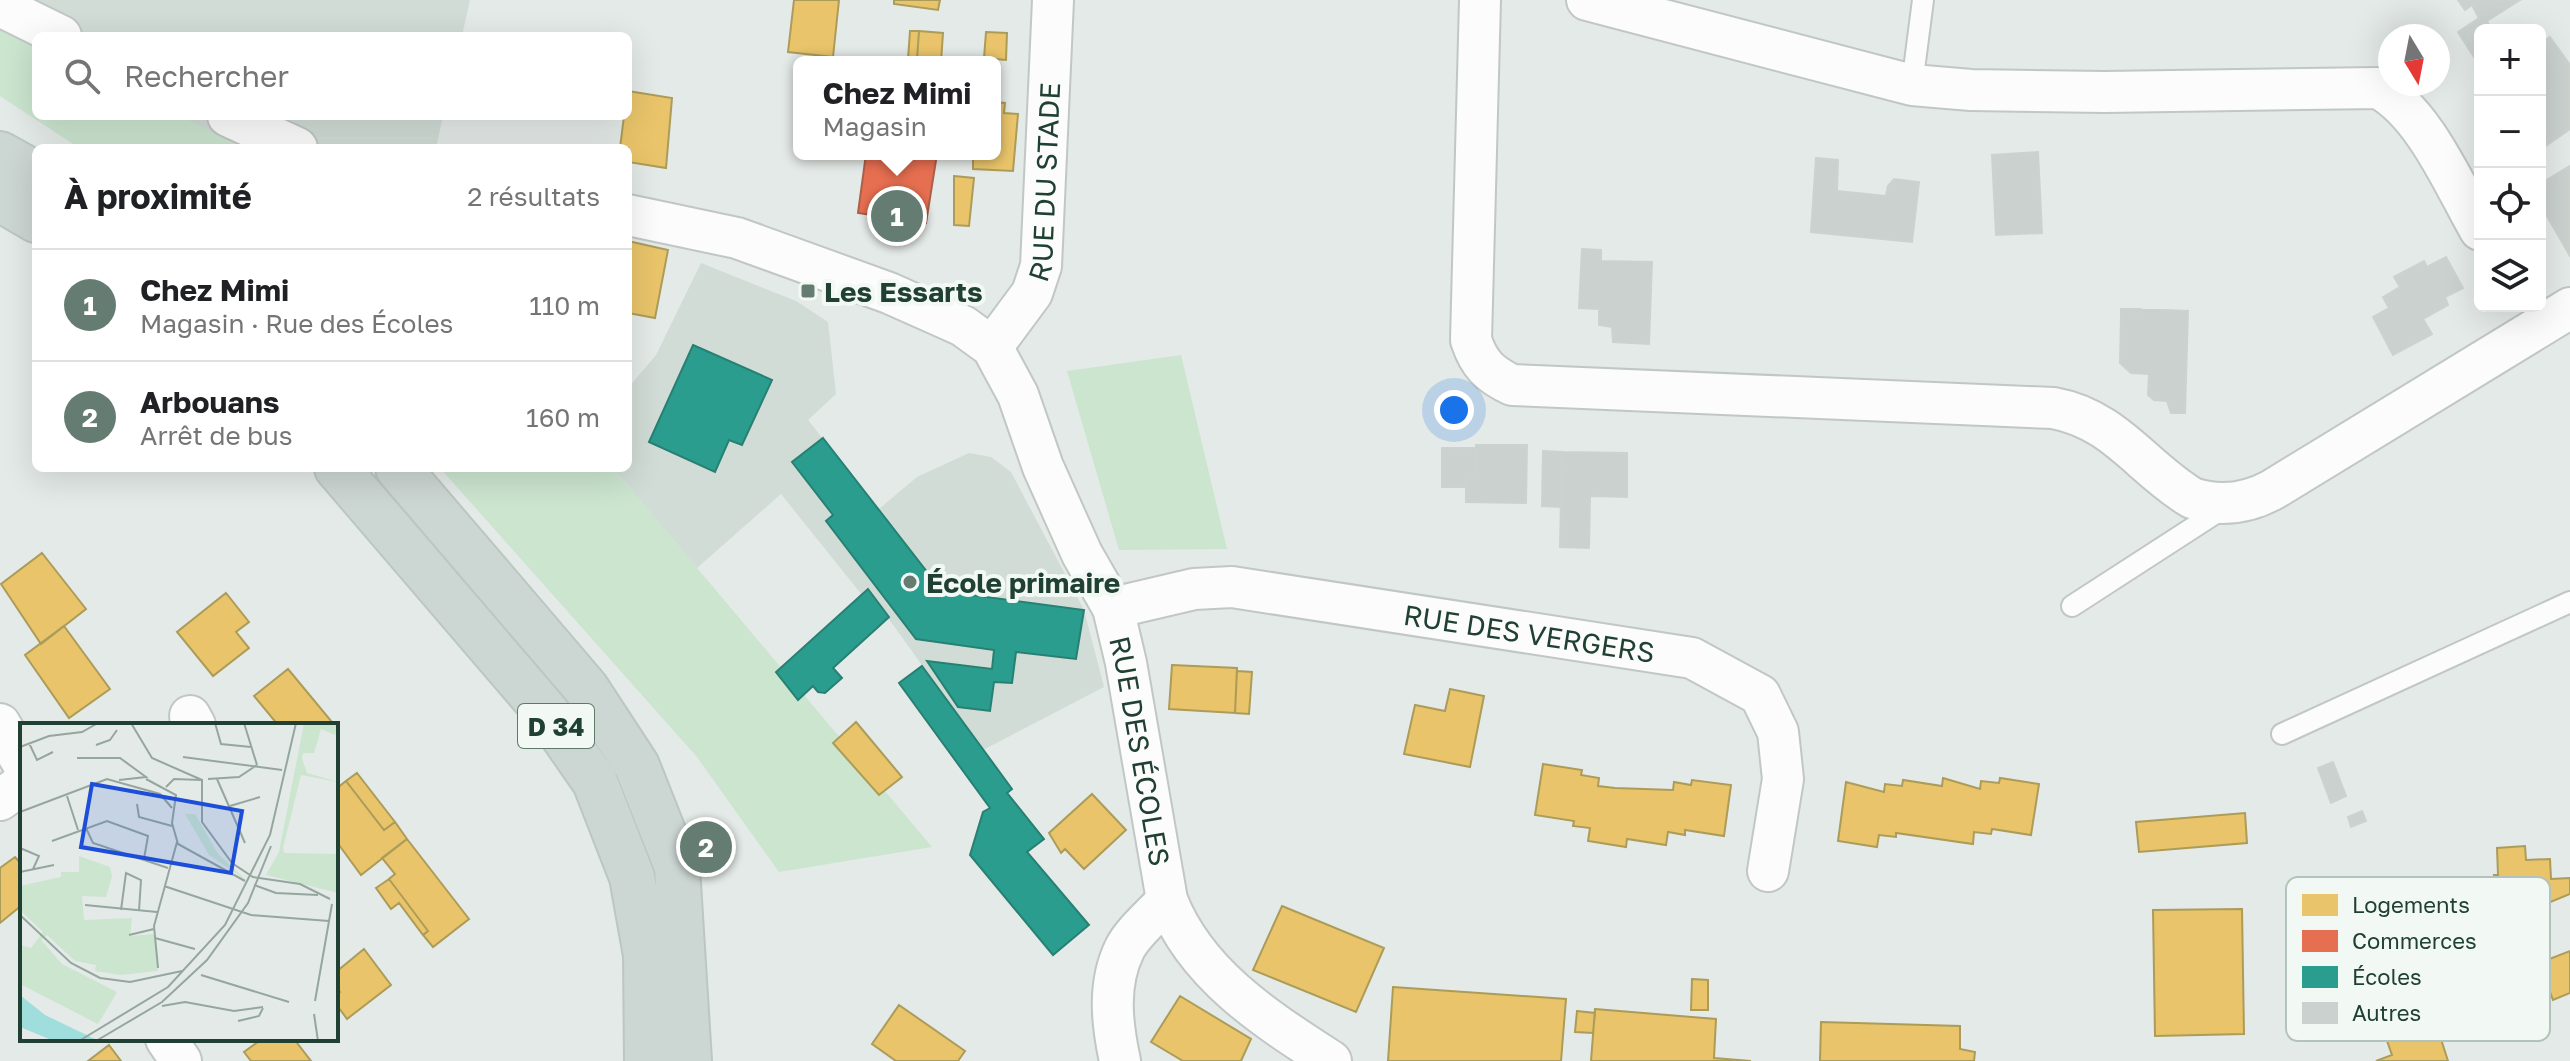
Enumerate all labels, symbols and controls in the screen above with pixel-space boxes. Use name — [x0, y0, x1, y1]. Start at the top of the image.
north arrow — [2378, 24, 2450, 96]
map controls — [2474, 24, 2546, 312]
button: + — [2474, 24, 2546, 96]
search box — [32, 32, 632, 120]
icon: search — [60, 54, 104, 98]
popup — [793, 56, 1001, 160]
text: Rechercher — [124, 58, 289, 94]
text: Chez Mimi — [822, 75, 972, 111]
street label: RUE DU STADE — [1021, 82, 1066, 285]
button: − — [2474, 96, 2546, 168]
text: Magasin — [822, 111, 927, 142]
button: locate — [2474, 168, 2546, 240]
text: À proximité — [64, 176, 252, 216]
text: 2 résultats — [467, 181, 600, 212]
pin: 1 — [871, 186, 923, 246]
button: layers — [2474, 240, 2546, 312]
text: Chez Mimi — [140, 272, 289, 308]
place label: Les Essarts — [824, 275, 983, 308]
marker: Les Essarts — [799, 282, 817, 300]
text: 1 — [83, 290, 97, 321]
text: 110 m — [529, 290, 600, 321]
text: Magasin · Rue des Écoles — [140, 308, 453, 339]
text: Arbouans — [140, 384, 280, 420]
your location — [1434, 390, 1474, 430]
text: 2 — [82, 402, 98, 433]
text: 160 m — [526, 402, 600, 433]
text: Arrêt de bus — [140, 420, 293, 451]
place label: École primaire — [926, 566, 1120, 599]
marker: École primaire — [901, 573, 919, 591]
street label: RUE DES VERGERS — [1401, 597, 1657, 669]
street label: RUE DES ÉCOLES — [1104, 633, 1177, 868]
road number: D 34 — [518, 704, 594, 748]
inset map — [20, 723, 338, 1041]
pin: 2 — [680, 817, 732, 877]
legend — [2286, 877, 2550, 1041]
text: Logements — [2352, 891, 2470, 918]
text: Commerces — [2352, 927, 2477, 954]
text: Écoles — [2352, 963, 2422, 990]
text: Autres — [2352, 999, 2421, 1026]

